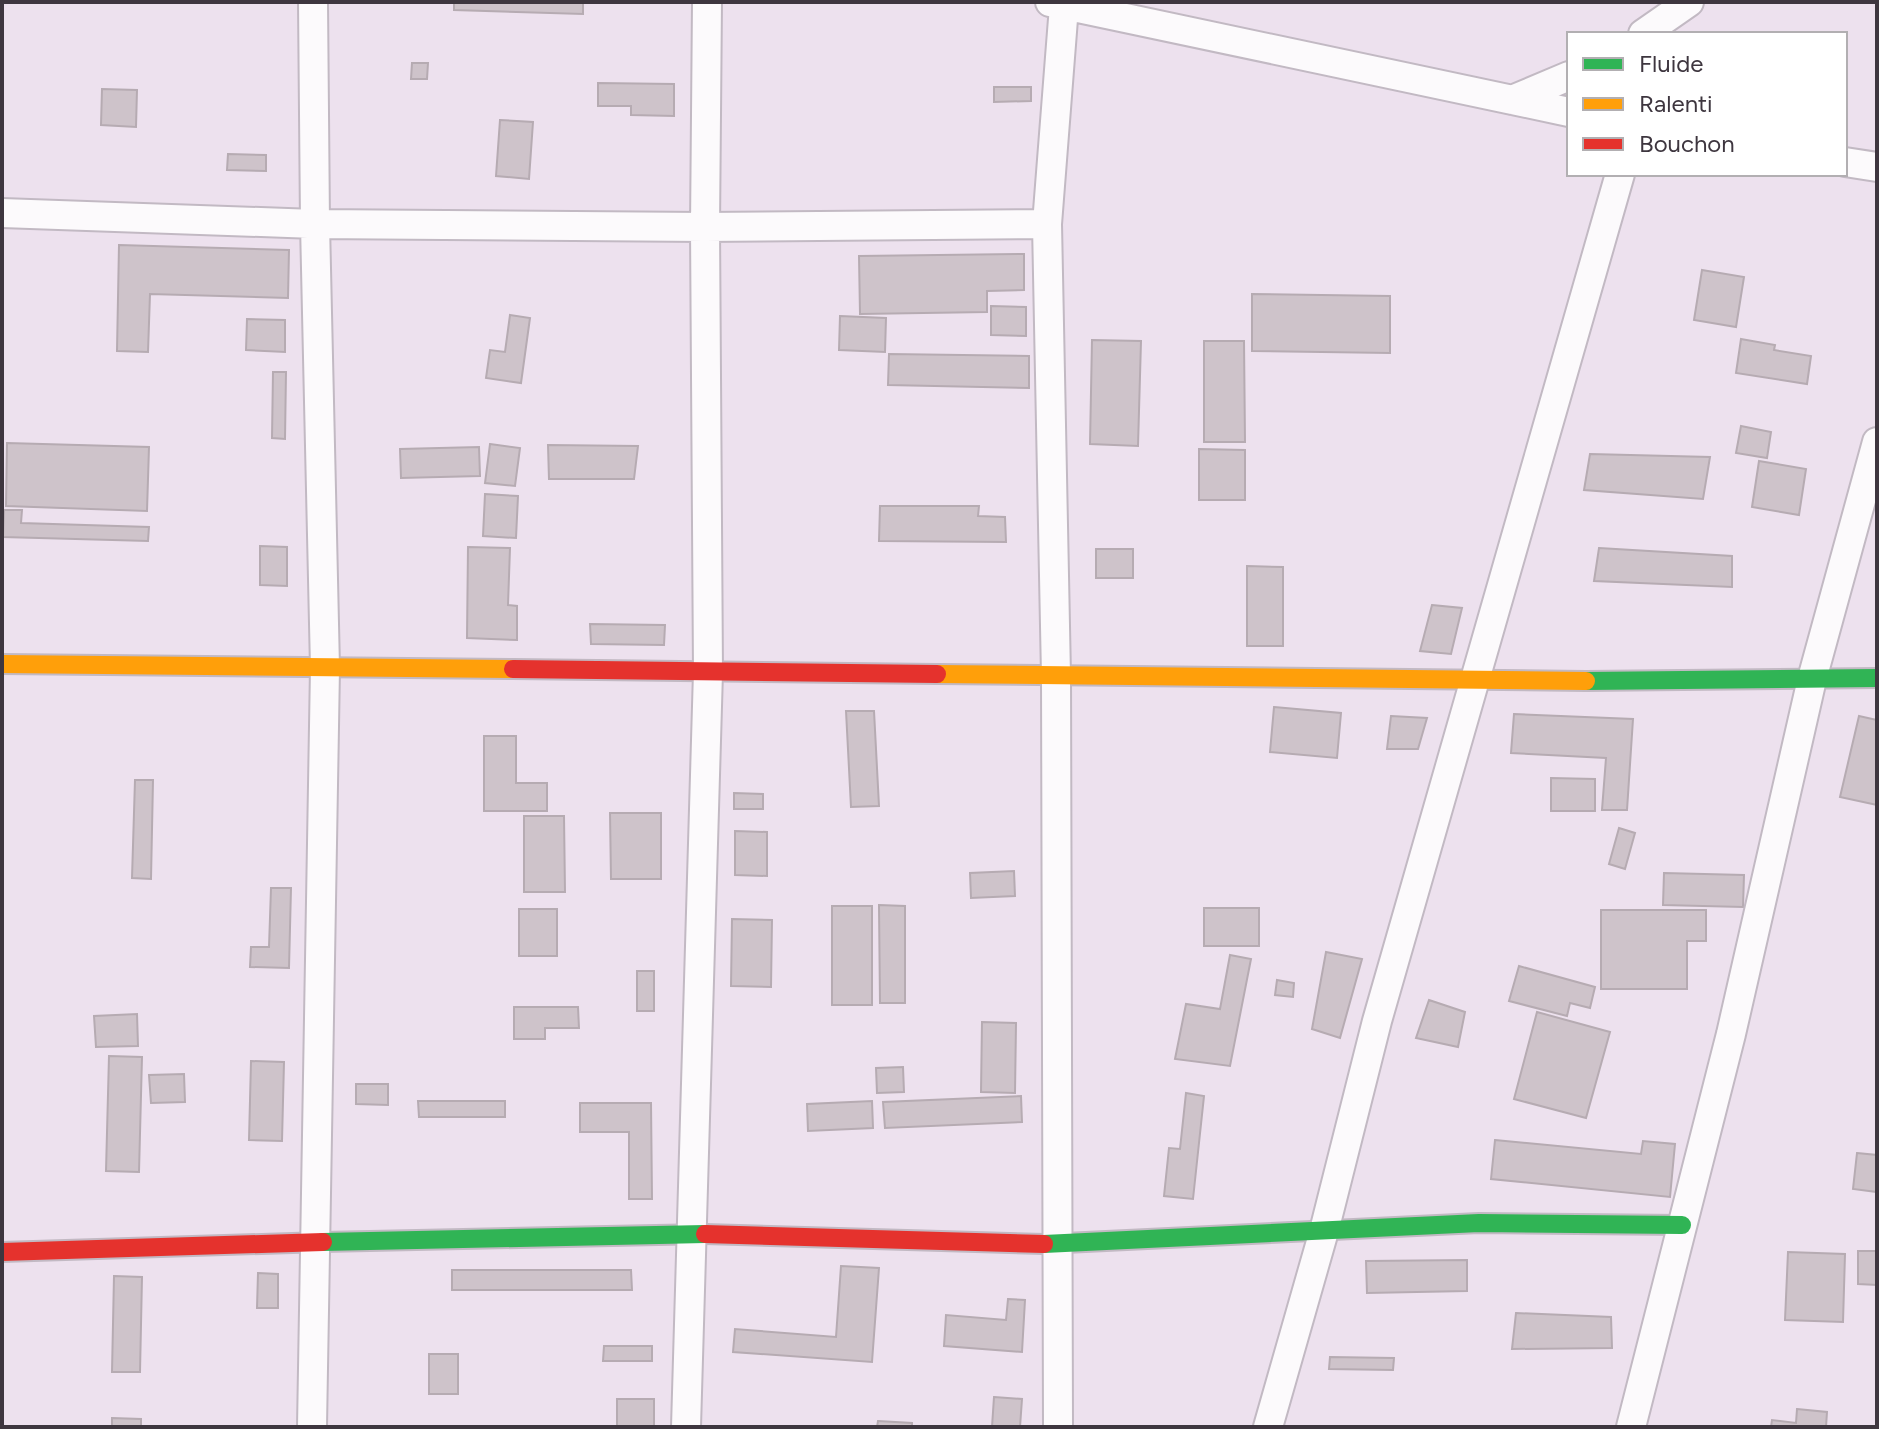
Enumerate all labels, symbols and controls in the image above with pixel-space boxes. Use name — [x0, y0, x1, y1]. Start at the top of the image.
legend — [1567, 32, 1847, 176]
text: Fluide — [1639, 49, 1703, 78]
text: Ralenti — [1639, 89, 1713, 118]
text: Bouchon — [1639, 129, 1735, 158]

